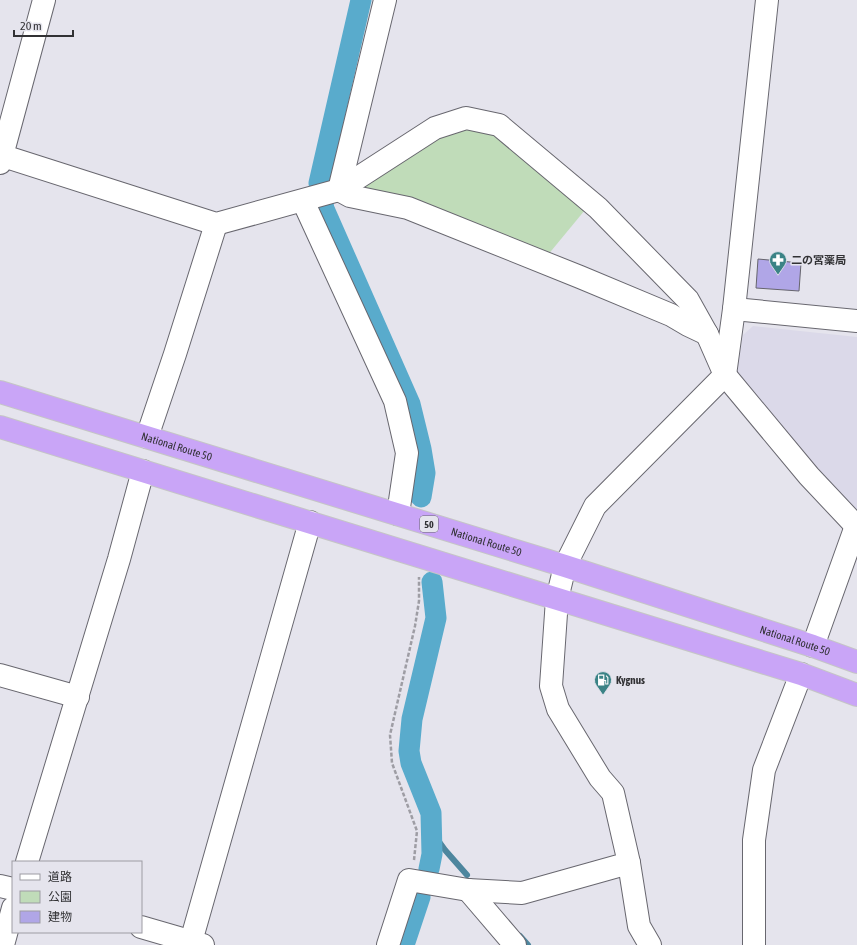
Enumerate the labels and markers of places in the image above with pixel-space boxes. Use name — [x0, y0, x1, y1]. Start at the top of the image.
pharmacy icon: 二の宮薬局 — [768, 250, 788, 275]
place label: 二の宮薬局 — [791, 254, 846, 266]
fuel station icon: Kygnus — [593, 670, 613, 695]
place label: Kygnus — [616, 674, 645, 686]

